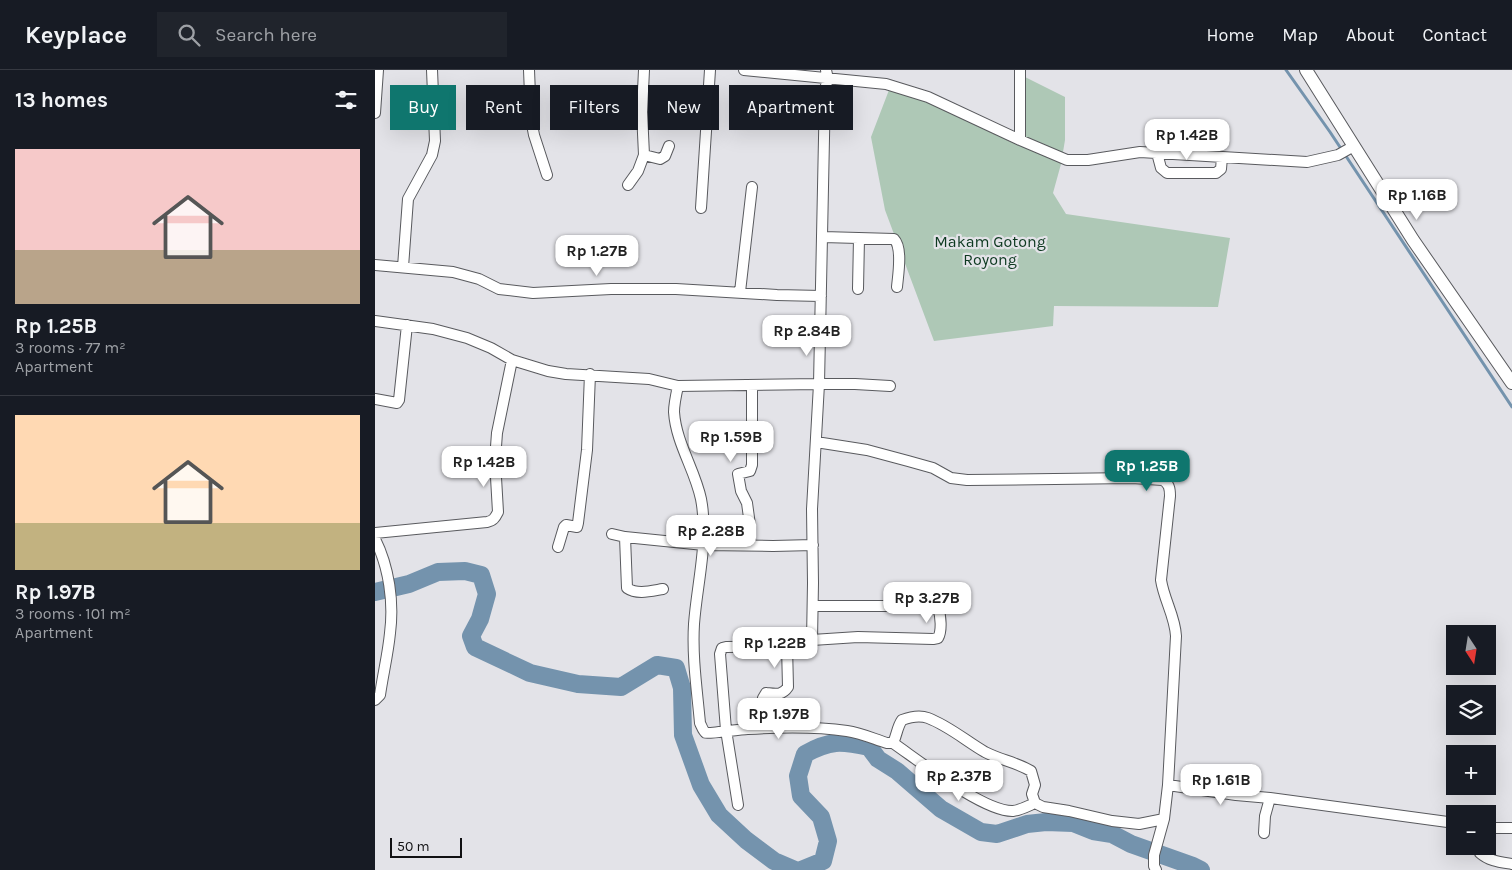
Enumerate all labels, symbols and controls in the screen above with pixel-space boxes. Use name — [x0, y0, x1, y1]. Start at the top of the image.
search box — [157, 12, 507, 57]
text: Keyplace — [25, 21, 127, 49]
icon: search — [175, 21, 203, 49]
text: Search here — [215, 24, 317, 46]
text: Home — [1206, 24, 1254, 46]
text: Map — [1282, 24, 1318, 46]
text: About — [1346, 24, 1395, 46]
text: Contact — [1423, 24, 1487, 46]
chip: Buy — [390, 85, 456, 130]
chip: Rent — [466, 85, 540, 130]
chip: Filters — [550, 85, 638, 130]
chip: New — [648, 85, 719, 130]
chip: Apartment — [729, 85, 853, 130]
icon: filters — [332, 86, 360, 114]
text: 13 homes — [15, 88, 108, 112]
pin: Rp 1.42B — [1135, 118, 1239, 161]
text: Rp 1.42B — [1156, 125, 1218, 144]
pin: Rp 1.16B — [1365, 178, 1469, 221]
icon: home — [143, 182, 233, 272]
text: Rp 1.16B — [1387, 185, 1447, 204]
park label: Makam Gotong Royong — [934, 232, 1046, 269]
pin: Rp 1.27B — [545, 234, 649, 277]
text: Rp 1.27B — [566, 241, 628, 260]
text: Rp 1.25B — [15, 314, 97, 338]
pin: Rp 2.84B — [755, 314, 859, 357]
text: Rp 2.84B — [773, 321, 841, 340]
text: 3 rooms · 77 m² — [15, 338, 126, 357]
text: Apartment — [15, 357, 93, 376]
pin: Rp 1.59B — [679, 420, 783, 463]
text: Rp 1.59B — [700, 427, 762, 446]
pin: Rp 1.42B — [432, 446, 536, 488]
icon: home — [143, 447, 233, 537]
pin: Rp 1.25B — [1095, 450, 1199, 492]
text: Rp 1.42B — [453, 452, 515, 471]
text: Rp 1.25B — [1116, 456, 1178, 475]
pin: Rp 2.28B — [659, 514, 763, 557]
text: Rp 2.28B — [677, 521, 745, 540]
text: Rp 1.97B — [15, 580, 96, 604]
pin: Rp 3.27B — [875, 582, 979, 624]
text: Rp 3.27B — [894, 588, 960, 607]
text: 3 rooms · 101 m² — [15, 604, 131, 623]
text: Apartment — [15, 623, 93, 642]
north arrow — [1446, 625, 1496, 675]
map controls — [1446, 625, 1496, 855]
pin: Rp 1.22B — [723, 626, 827, 669]
text: Rp 1.22B — [744, 633, 806, 652]
button: layers — [1446, 685, 1496, 735]
pin: Rp 1.97B — [727, 698, 831, 740]
text: Rp 1.97B — [748, 704, 810, 723]
button: + — [1446, 745, 1496, 795]
pin: Rp 2.37B — [907, 760, 1011, 802]
pin: Rp 1.61B — [1169, 764, 1273, 806]
text: Rp 2.37B — [926, 766, 992, 785]
text: Rp 1.61B — [1191, 770, 1251, 789]
button: − — [1446, 805, 1496, 855]
scale bar — [390, 835, 463, 858]
text: 50 m — [397, 838, 430, 855]

